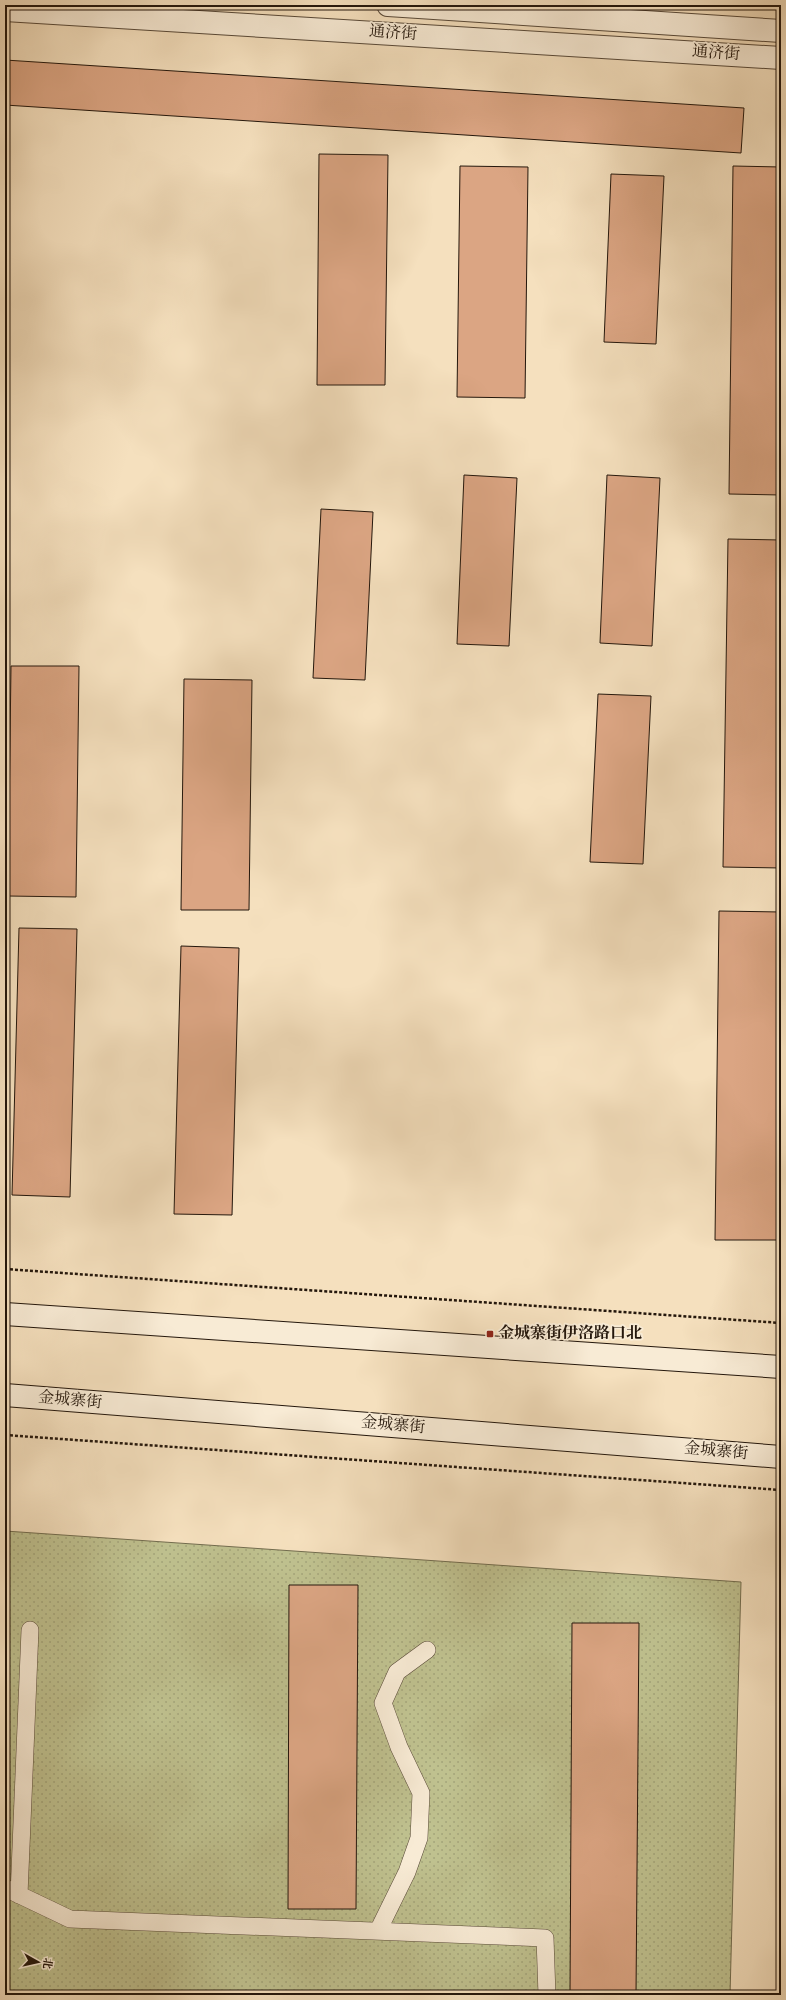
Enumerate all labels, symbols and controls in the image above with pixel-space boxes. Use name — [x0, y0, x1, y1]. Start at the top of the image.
street label: 通济街 — [368, 21, 418, 47]
street label: 通济街 — [691, 41, 741, 67]
place label: 金城寨街伊洛路口北 — [498, 1323, 642, 1346]
marker: 金城寨街伊洛路口北 — [485, 1329, 495, 1339]
street label: 金城寨街 — [37, 1387, 103, 1415]
street label: 金城寨街 — [360, 1412, 426, 1440]
street label: 金城寨街 — [683, 1438, 749, 1466]
north arrow — [18, 1942, 58, 1982]
text: 北 — [38, 1957, 56, 1970]

